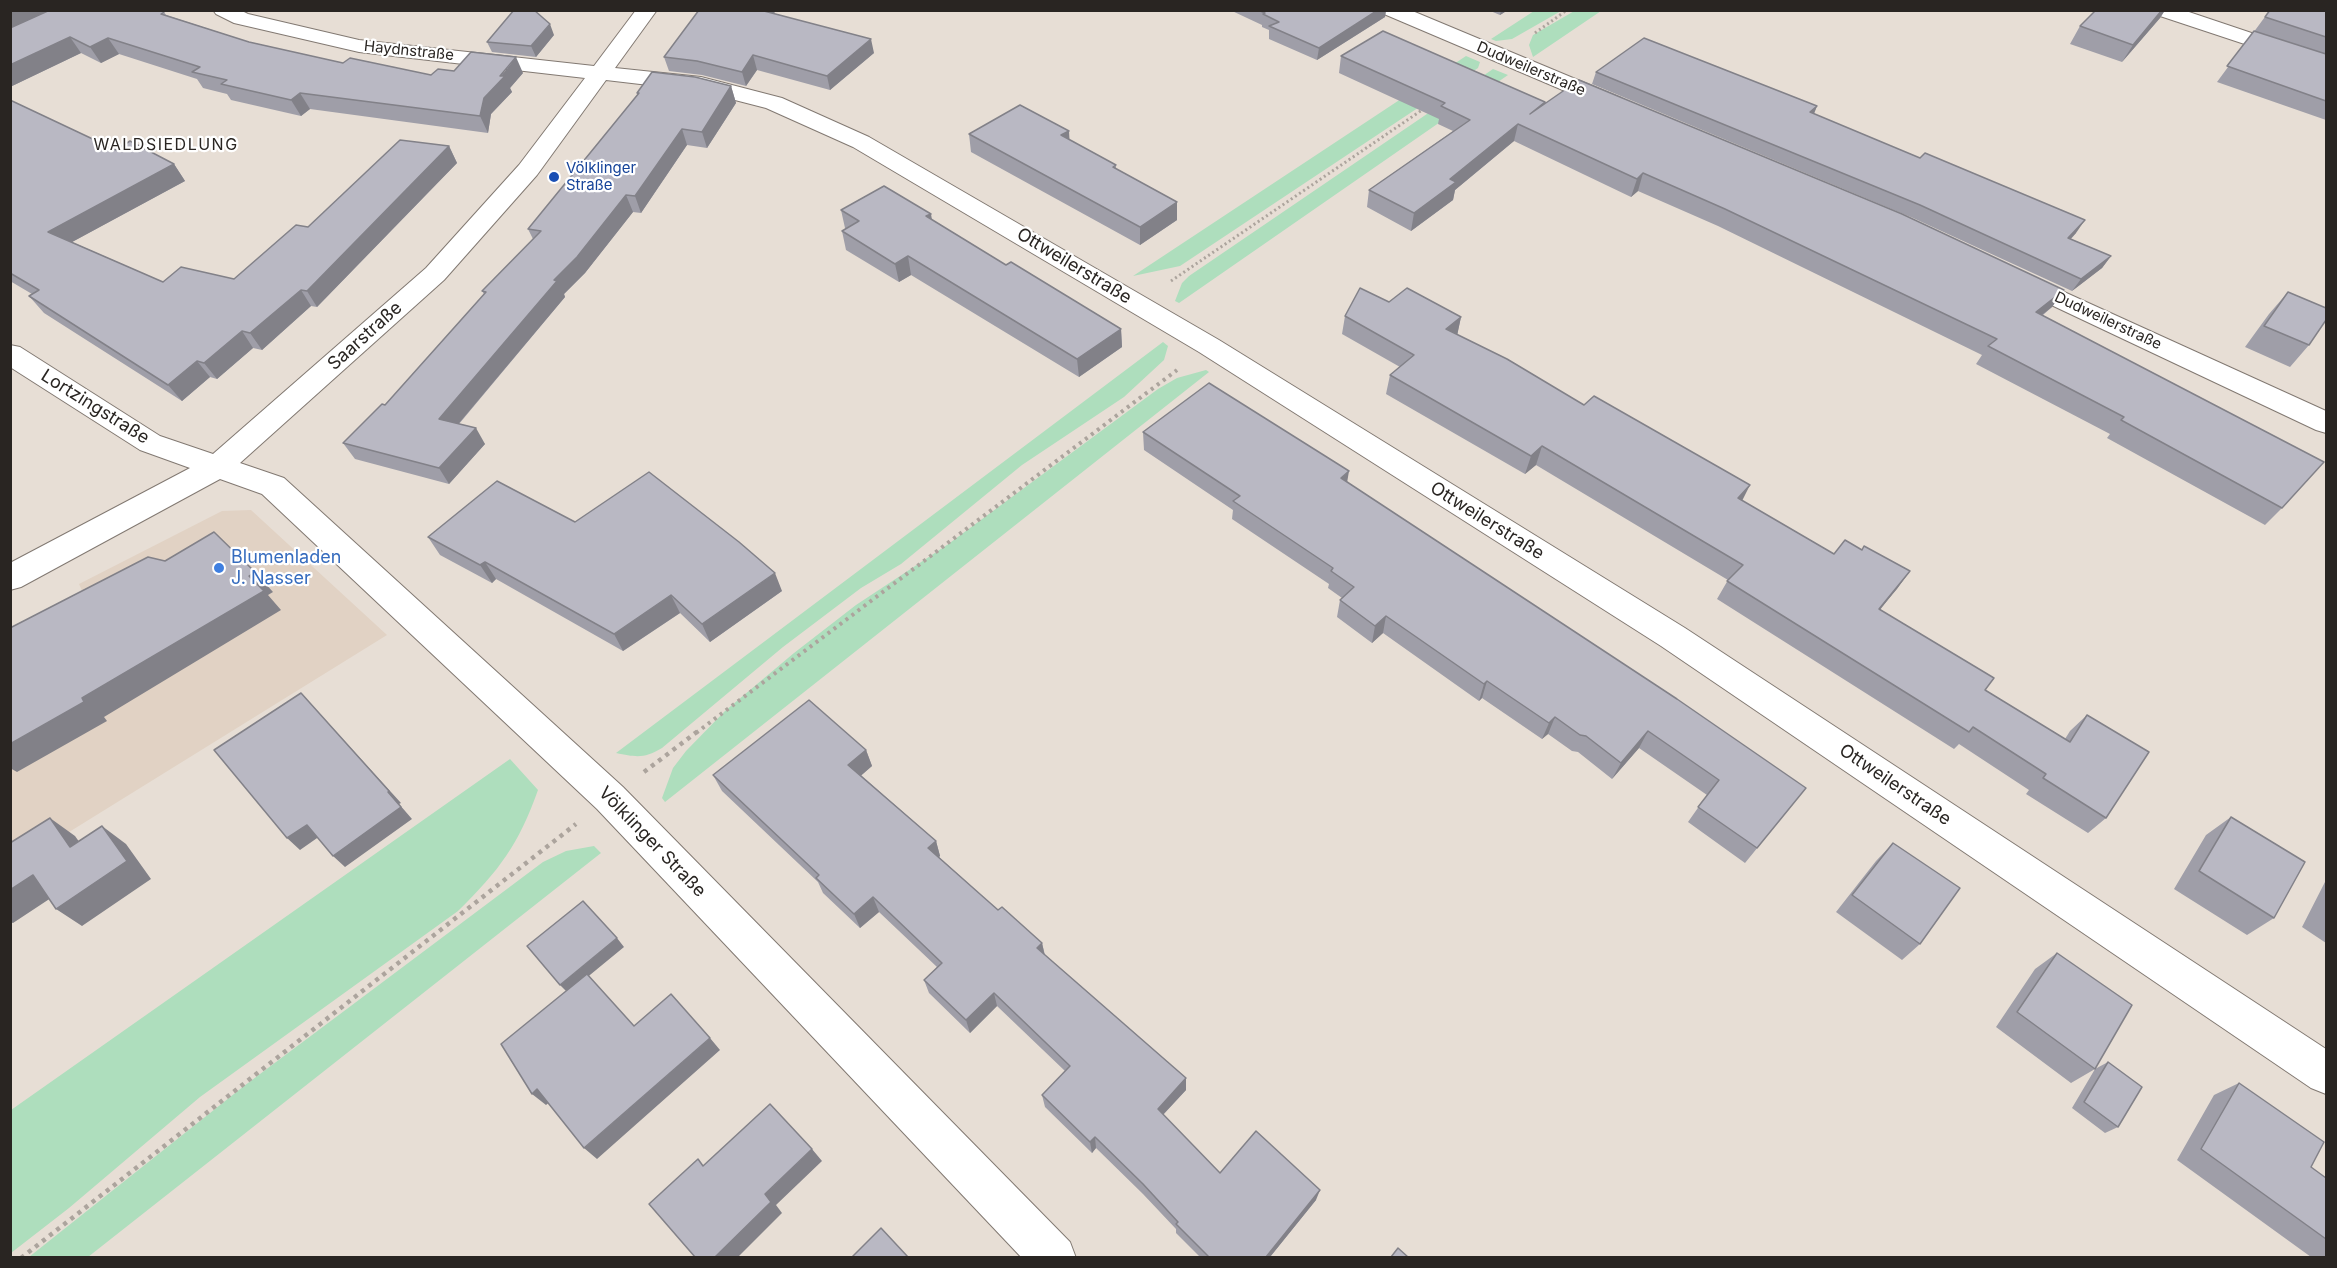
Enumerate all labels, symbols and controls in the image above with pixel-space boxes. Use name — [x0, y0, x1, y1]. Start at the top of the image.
street label: Haydnstraße — [363, 37, 455, 65]
street label: Dudweilerstraße — [1474, 38, 1588, 100]
district label: WALDSIEDLUNG — [93, 135, 239, 155]
place label: Völklinger Straße — [566, 159, 636, 194]
marker: Völklinger Straße — [547, 170, 561, 184]
street label: Ottweilerstraße — [1013, 223, 1135, 309]
street label: Dudweilerstraße — [2052, 288, 2164, 354]
street label: Saarstraße — [323, 297, 407, 375]
street label: Lortzingstraße — [37, 365, 153, 449]
street label: Ottweilerstraße — [1426, 477, 1548, 565]
place label: Blumenladen J. Nasser — [231, 547, 341, 590]
marker: Blumenladen J. Nasser — [212, 561, 226, 575]
street label: Ottweilerstraße — [1835, 740, 1955, 830]
street label: Völklinger Straße — [594, 782, 710, 902]

